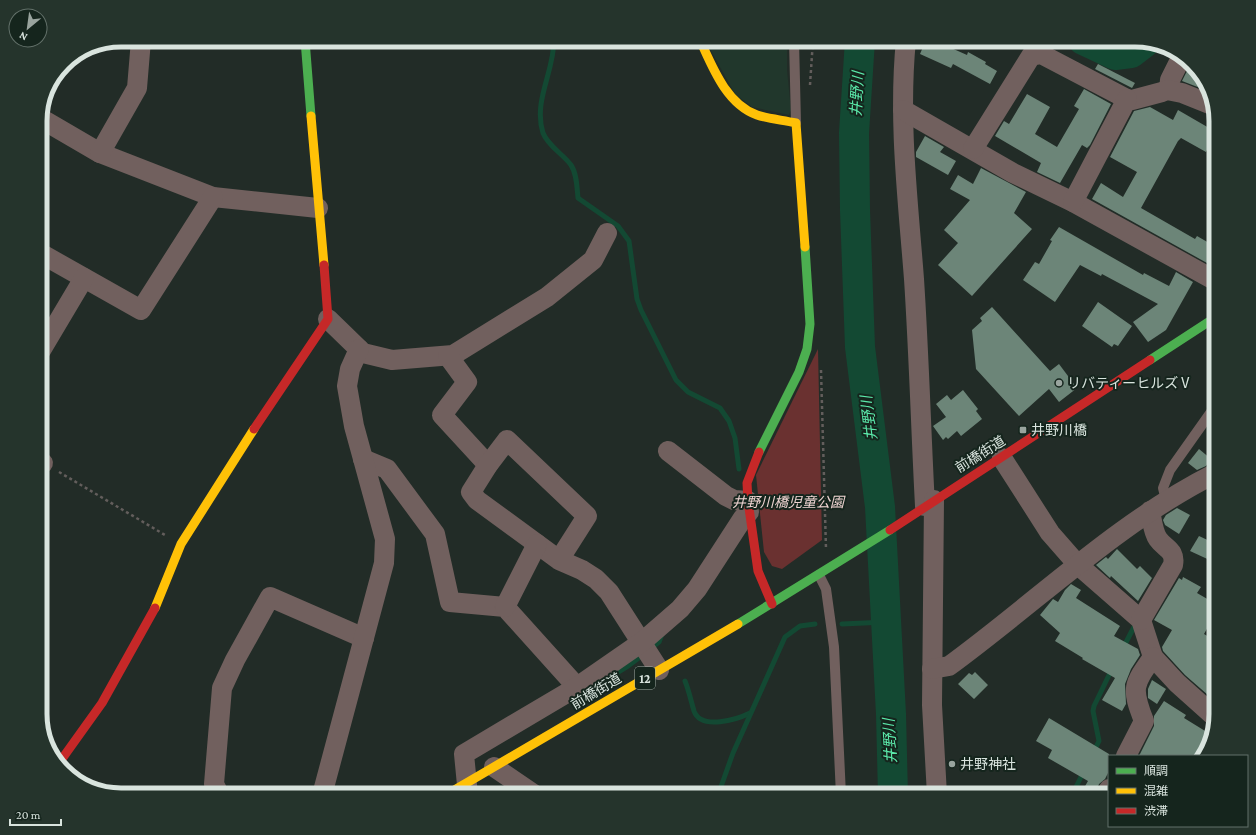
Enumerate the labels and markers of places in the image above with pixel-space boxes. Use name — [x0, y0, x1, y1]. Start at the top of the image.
place label: リバティーヒルズⅤ — [1067, 375, 1192, 391]
marker: リバティーヒルズⅤ — [1054, 378, 1064, 388]
place label: 井野川橋 — [1031, 422, 1087, 438]
marker: 井野川橋 — [1018, 425, 1028, 435]
place label: 井野神社 — [960, 756, 1016, 772]
marker: 井野神社 — [947, 759, 957, 769]

